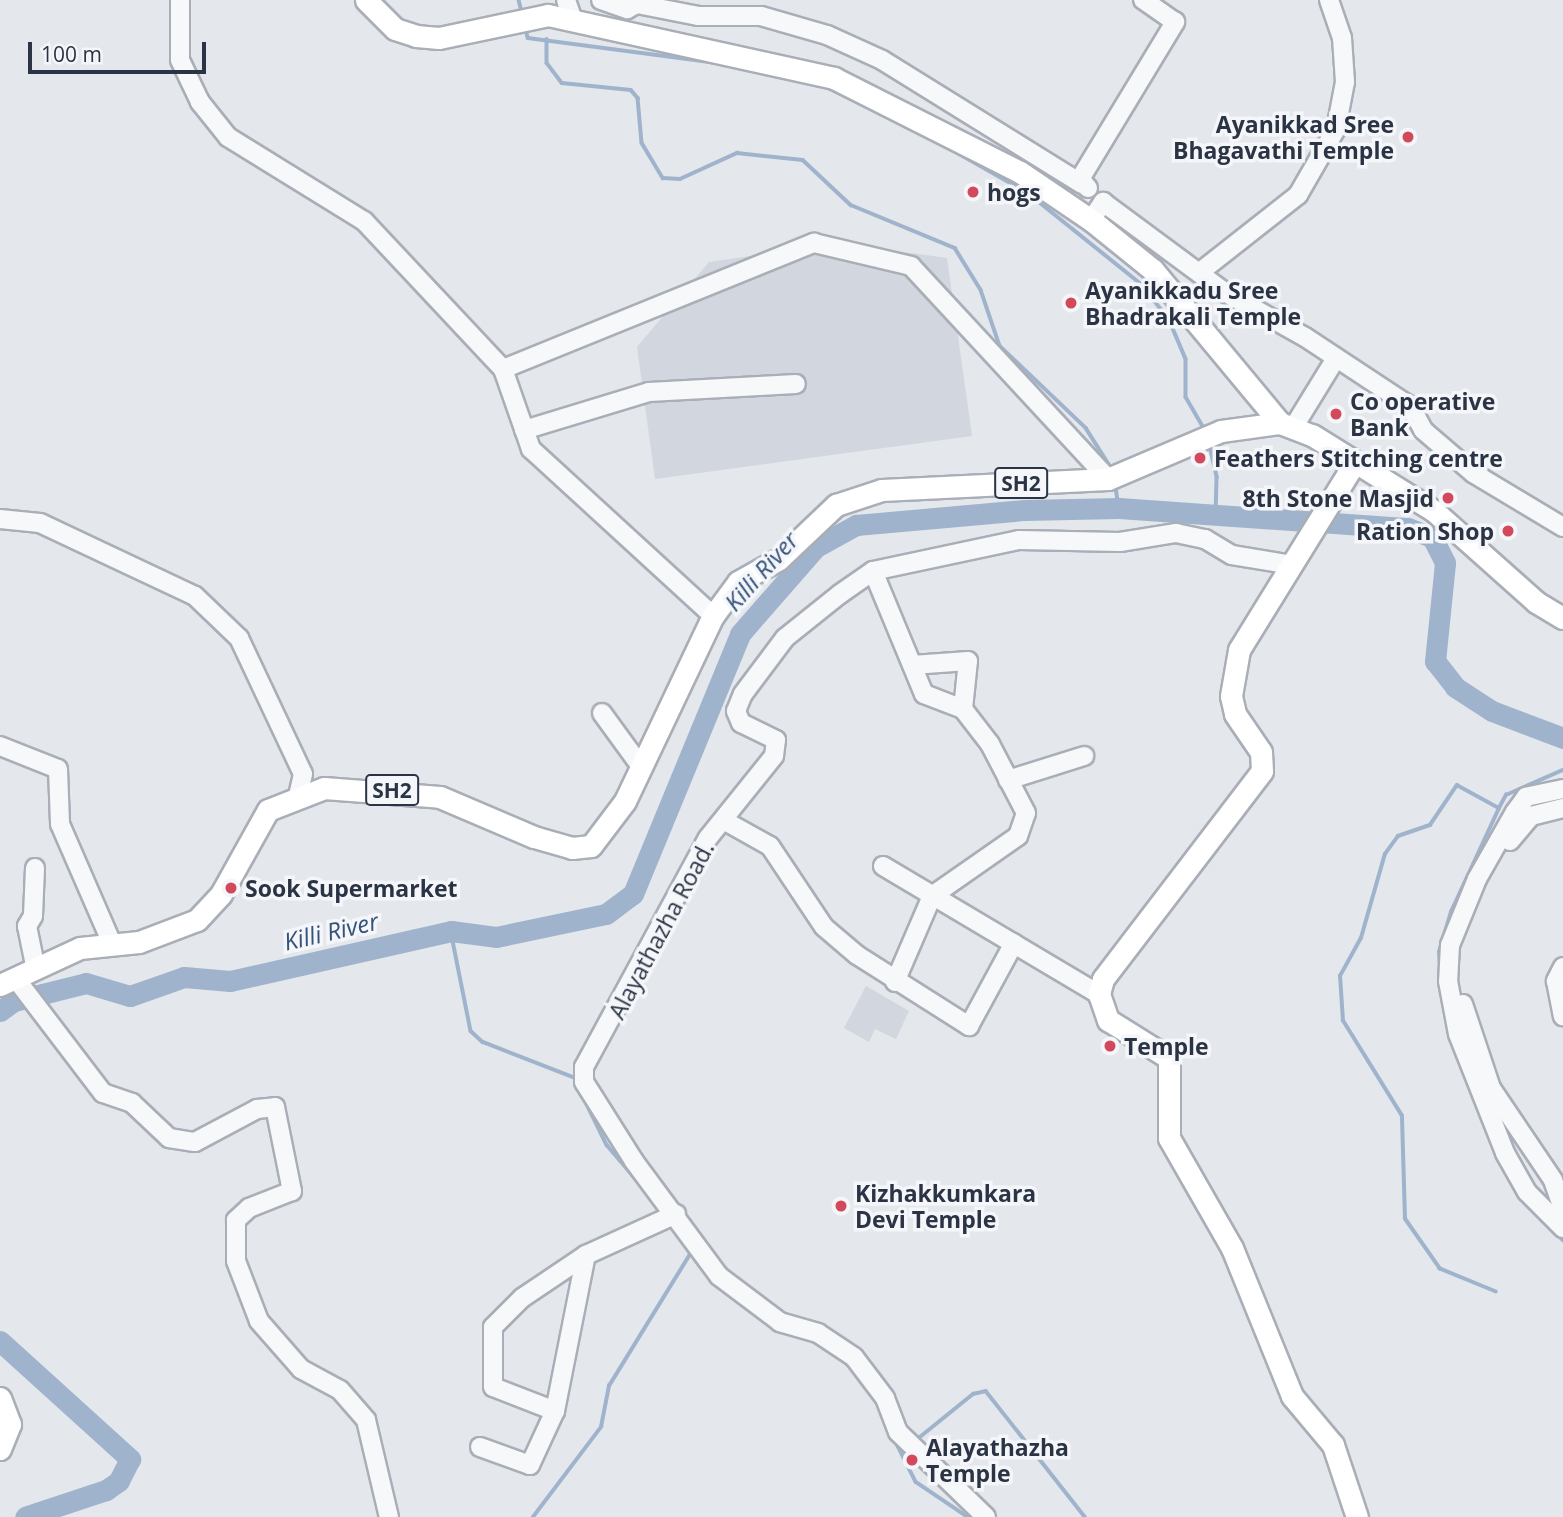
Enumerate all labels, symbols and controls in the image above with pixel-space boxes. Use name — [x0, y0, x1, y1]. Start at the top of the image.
scale bar — [32, 28, 210, 72]
text: 100 m — [41, 40, 102, 68]
place label: Ayanikkad Sree Bhagavathi Temple — [1173, 110, 1394, 164]
marker: Ayanikkad Sree Bhagavathi Temple — [1400, 129, 1416, 145]
place label: hogs — [987, 178, 1041, 206]
marker: hogs — [965, 184, 981, 200]
place label: Ayanikkadu Sree Bhadrakali Temple — [1085, 276, 1301, 330]
marker: Ayanikkadu Sree Bhadrakali Temple — [1063, 295, 1079, 311]
place label: Co operative Bank — [1350, 387, 1495, 441]
marker: Co operative Bank — [1328, 406, 1344, 422]
place label: Feathers Stitching centre — [1214, 444, 1503, 472]
marker: Feathers Stitching centre — [1192, 450, 1208, 466]
road number: SH2 — [993, 466, 1049, 500]
place label: 8th Stone Masjid — [1243, 484, 1434, 512]
marker: 8th Stone Masjid — [1440, 490, 1456, 506]
place label: Ration Shop — [1356, 517, 1494, 545]
marker: Ration Shop — [1500, 523, 1516, 539]
water label: Killi River — [718, 526, 804, 616]
road number: SH2 — [364, 772, 420, 808]
street label: Alayathazha Road. — [603, 837, 719, 1023]
place label: Sook Supermarket — [245, 874, 458, 902]
marker: Sook Supermarket — [223, 880, 239, 896]
water label: Killi River — [281, 906, 381, 956]
place label: Temple — [1124, 1032, 1209, 1060]
marker: Temple — [1102, 1038, 1118, 1054]
place label: Kizhakkumkara Devi Temple — [855, 1179, 1036, 1233]
marker: Kizhakkumkara Devi Temple — [833, 1198, 849, 1214]
place label: Alayathazha Temple — [926, 1433, 1069, 1487]
marker: Alayathazha Temple — [904, 1452, 920, 1468]

